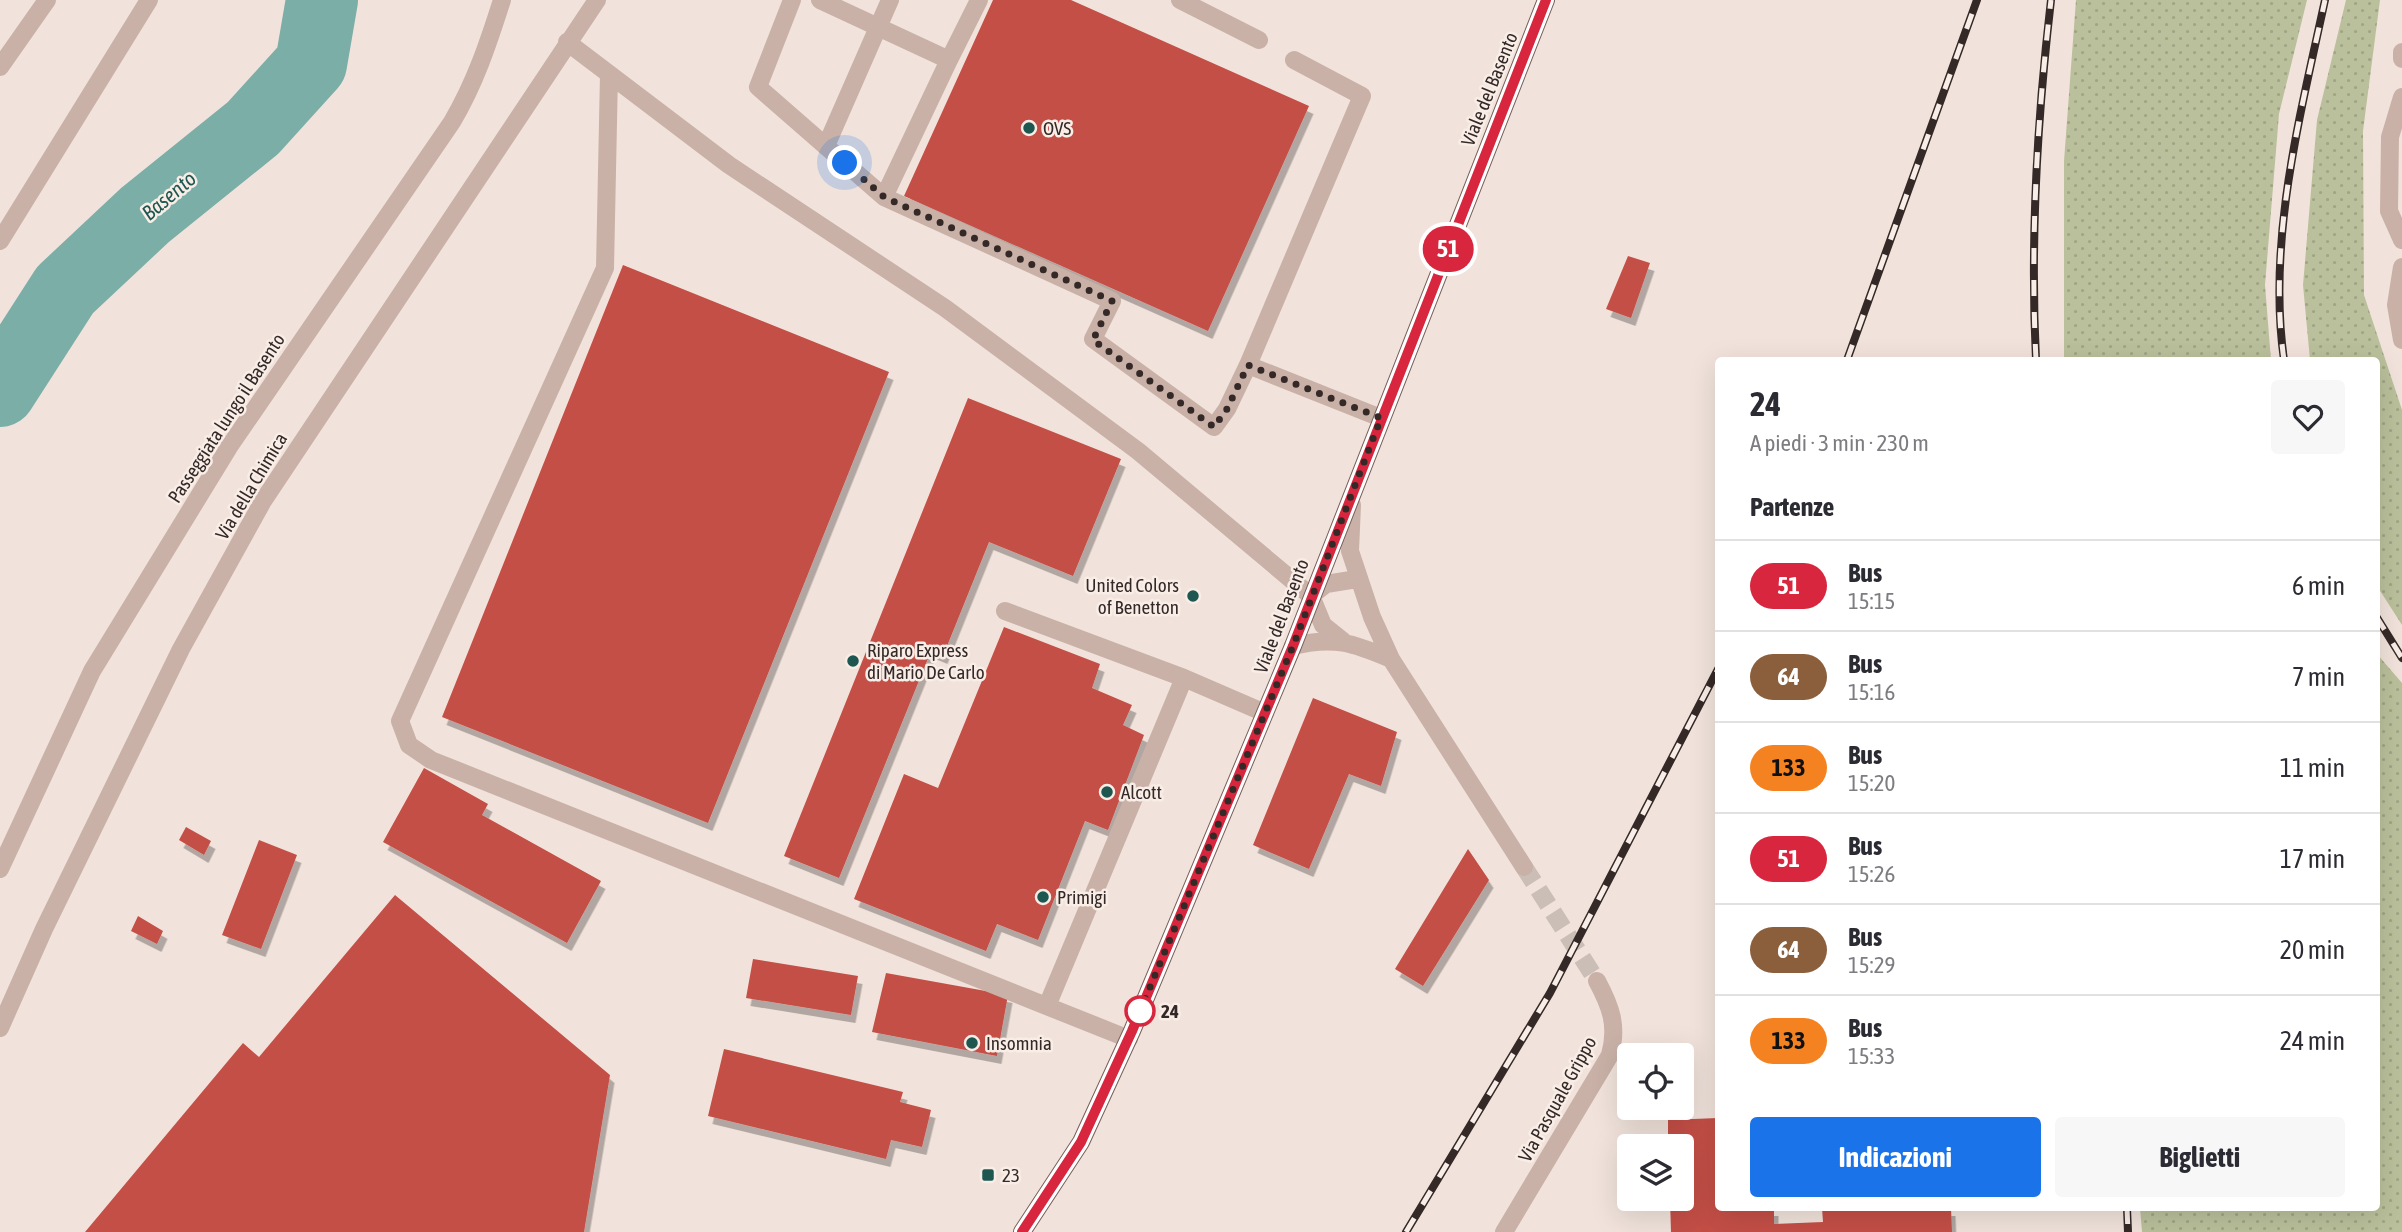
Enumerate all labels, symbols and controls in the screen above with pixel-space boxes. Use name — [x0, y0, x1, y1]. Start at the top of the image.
street label: Viale del Basento — [1456, 29, 1522, 149]
place label: OVS — [1043, 117, 1071, 139]
marker: OVS — [1021, 120, 1037, 136]
your location — [827, 145, 862, 180]
water label: Basento — [137, 166, 200, 225]
line badge: 51 — [1416, 226, 1480, 272]
text: 51 — [1437, 235, 1459, 262]
street label: Passeggiata lungo il Basento — [163, 329, 289, 507]
button: heart — [2271, 380, 2345, 454]
text: 24 — [1750, 385, 1781, 423]
street label: Via della Chimica — [211, 429, 291, 543]
text: A piedi · 3 min · 230 m — [1750, 430, 1929, 456]
text: Partenze — [1750, 492, 1834, 522]
street label: Viale del Basento — [1249, 556, 1313, 676]
text: Bus — [1848, 558, 1882, 588]
text: 6 min — [2292, 571, 2345, 601]
text: 51 — [1777, 572, 1800, 599]
place label: United Colors of Benetton — [1085, 574, 1179, 618]
marker: United Colors of Benetton — [1185, 588, 1201, 604]
text: 15:15 — [1848, 588, 1895, 614]
place label: Riparo Express di Mario De Carlo — [867, 639, 985, 683]
text: Bus — [1848, 649, 1882, 679]
marker: Riparo Express di Mario De Carlo — [845, 653, 861, 669]
text: 7 min — [2292, 662, 2345, 692]
text: 64 — [1777, 663, 1800, 690]
text: 15:16 — [1848, 679, 1895, 705]
text: Bus — [1848, 740, 1882, 770]
text: 11 min — [2280, 753, 2345, 783]
text: 133 — [1772, 754, 1805, 781]
text: 15:20 — [1848, 770, 1895, 796]
place label: Alcott — [1121, 781, 1162, 803]
marker: Alcott — [1099, 784, 1115, 800]
text: Bus — [1848, 831, 1882, 861]
text: 17 min — [2280, 844, 2345, 874]
text: 51 — [1777, 845, 1800, 872]
text: 15:26 — [1848, 861, 1895, 887]
place label: Primigi — [1057, 886, 1107, 908]
marker: Primigi — [1035, 889, 1051, 905]
text: Bus — [1848, 922, 1882, 952]
text: 20 min — [2280, 935, 2345, 965]
text: 64 — [1777, 936, 1800, 963]
text: 15:29 — [1848, 952, 1895, 978]
marker: 24 — [1125, 996, 1155, 1026]
place label: 24 — [1161, 1000, 1179, 1022]
text: Bus — [1848, 1013, 1882, 1043]
text: 24 min — [2280, 1026, 2345, 1056]
text: 133 — [1772, 1027, 1805, 1054]
place label: Insomnia — [986, 1032, 1052, 1054]
street label: Via Pasquale Grippo — [1514, 1033, 1601, 1165]
marker: Insomnia — [964, 1035, 980, 1051]
map controls — [1617, 1043, 1694, 1211]
button: locate — [1617, 1043, 1694, 1120]
text: 15:33 — [1848, 1043, 1895, 1069]
button: Indicazioni — [1750, 1117, 2041, 1197]
button: Biglietti — [2055, 1117, 2345, 1197]
button: layers — [1617, 1134, 1694, 1211]
place label: 23 — [1002, 1164, 1020, 1186]
marker: 23 — [980, 1167, 996, 1183]

